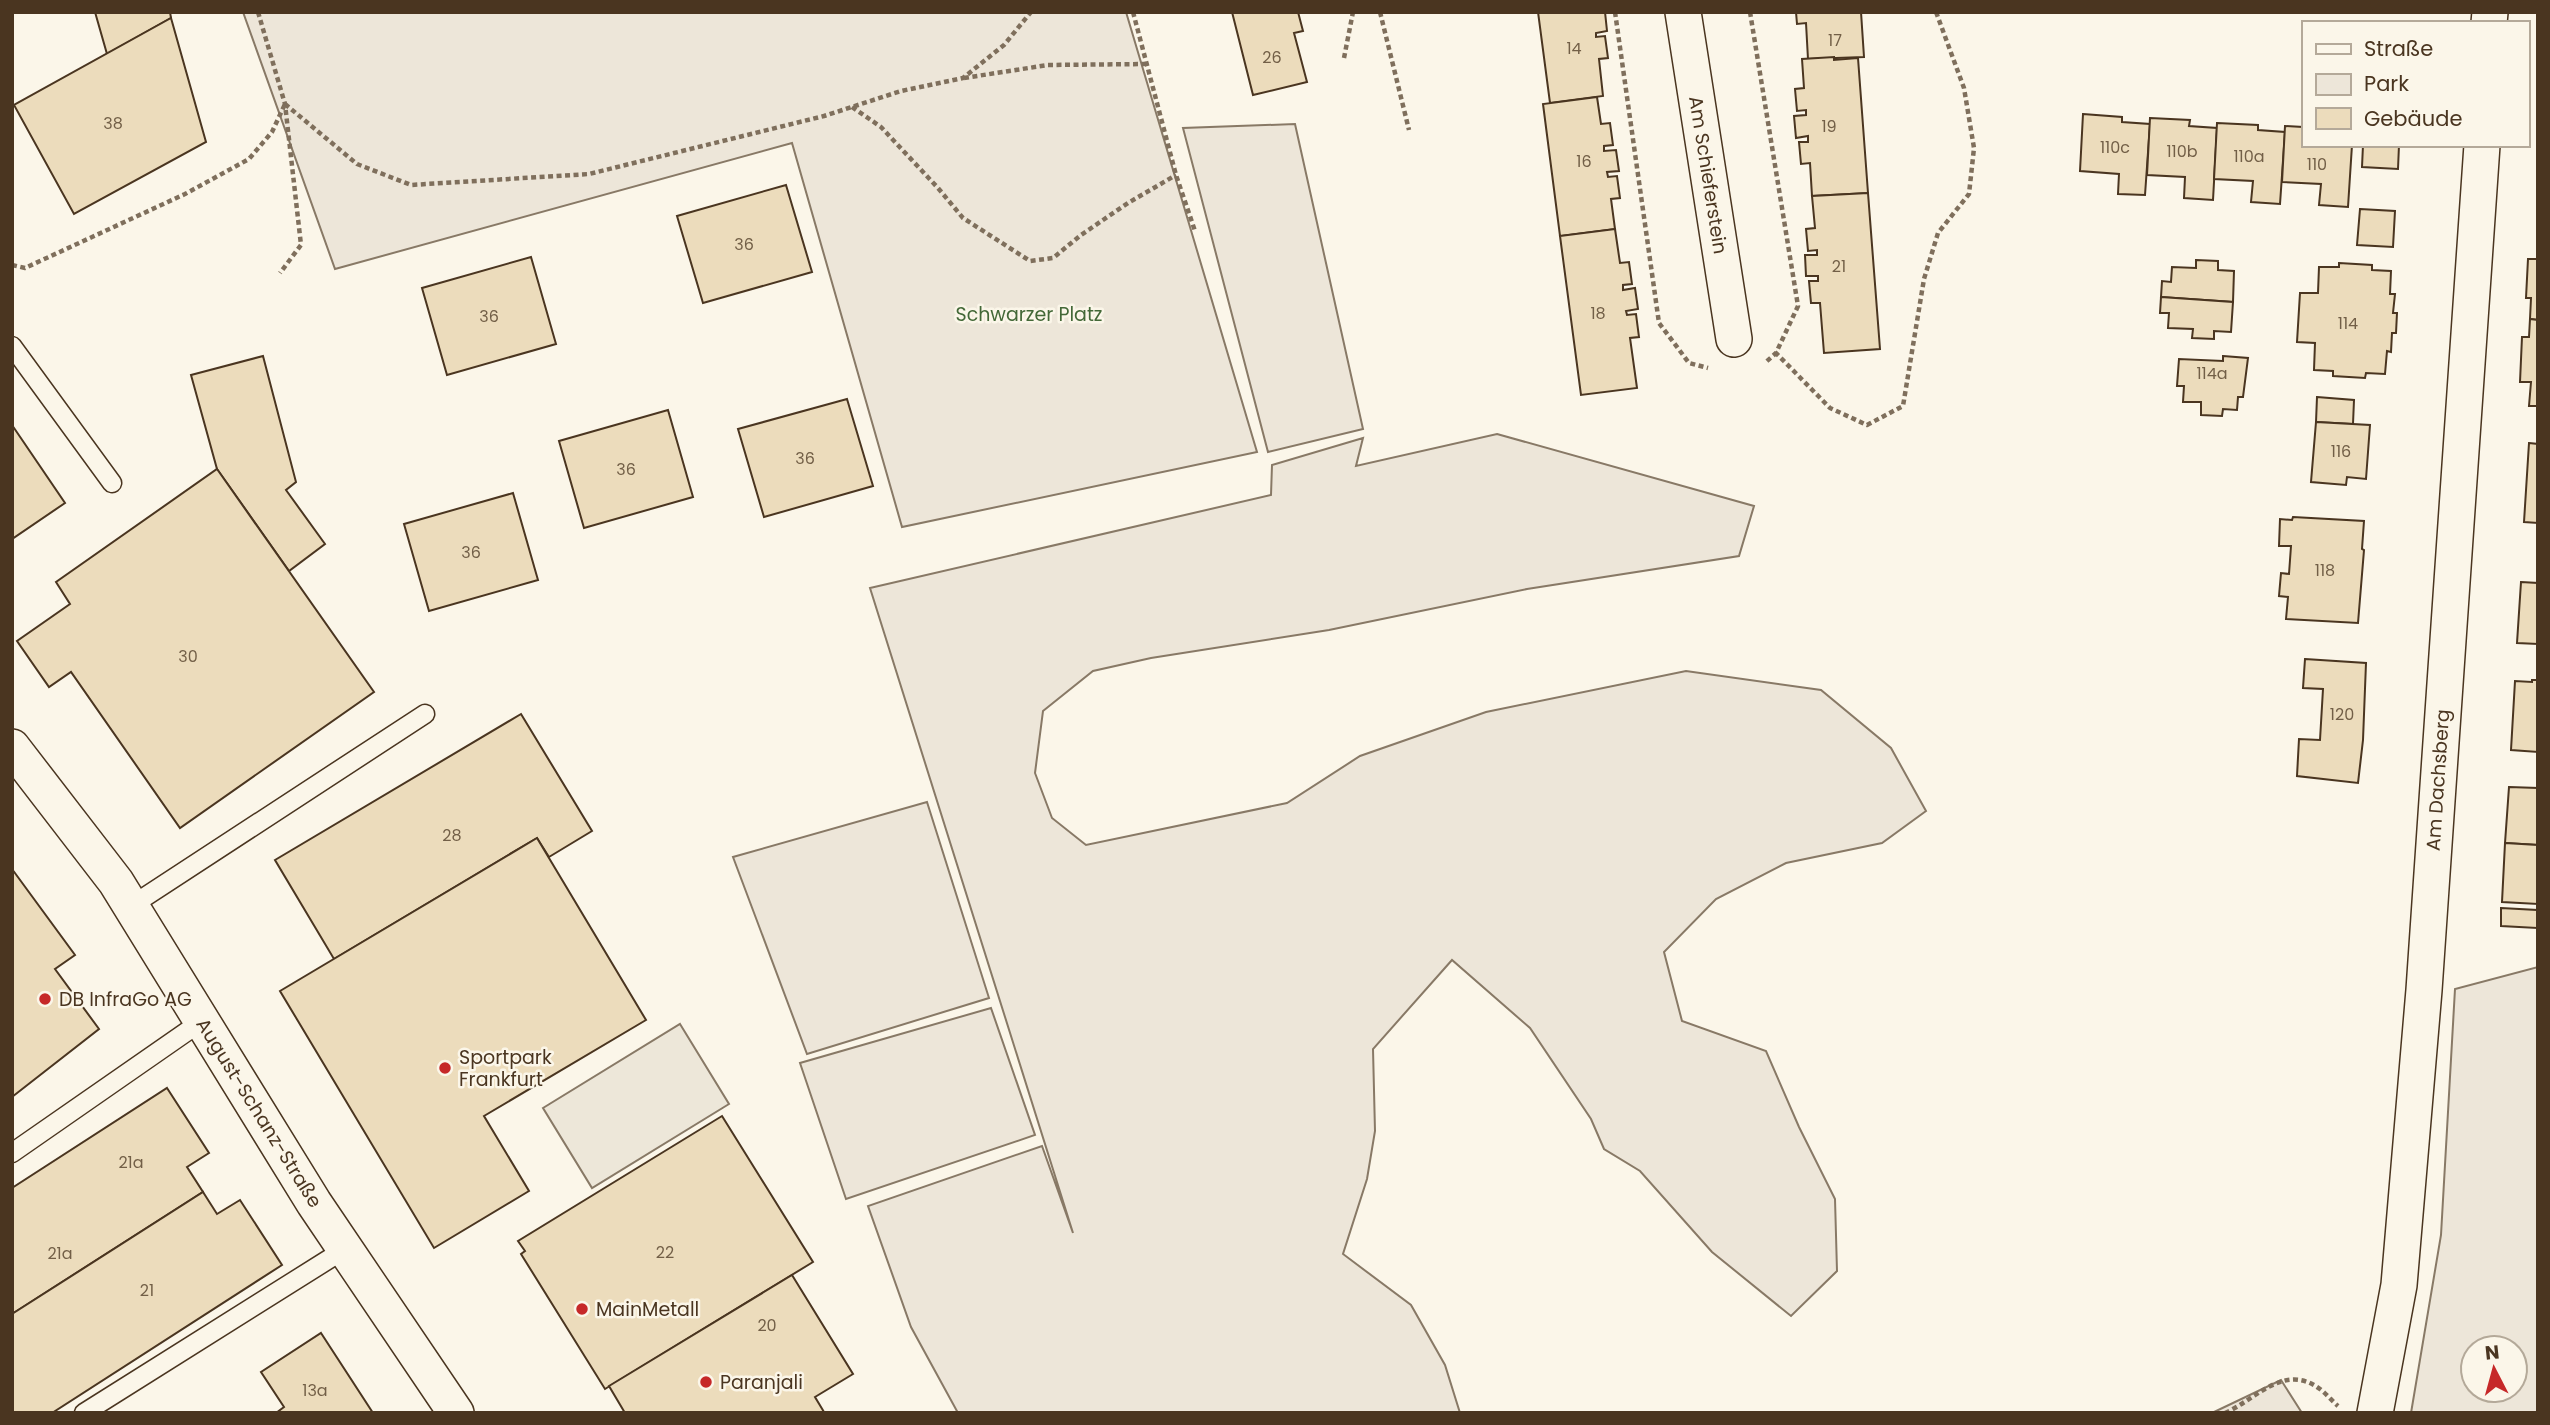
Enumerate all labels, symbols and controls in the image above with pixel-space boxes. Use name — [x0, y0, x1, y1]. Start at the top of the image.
legend — [2302, 21, 2529, 147]
house number: 17 — [1828, 29, 1842, 52]
text: Straße — [2364, 34, 2433, 63]
house number: 14 — [1566, 37, 1582, 60]
house number: 26 — [1262, 46, 1282, 69]
text: Park — [2364, 69, 2409, 98]
street label: Am Schieferstein — [1682, 94, 1734, 256]
text: Gebäude — [2364, 104, 2462, 133]
house number: 38 — [103, 112, 123, 135]
house number: 19 — [1821, 115, 1837, 138]
house number: 110c — [2100, 136, 2130, 159]
house number: 110b — [2166, 140, 2198, 163]
house number: 110a — [2233, 145, 2265, 168]
house number: 16 — [1576, 150, 1592, 173]
house number: 110 — [2307, 153, 2327, 176]
house number: 36 — [734, 233, 754, 256]
house number: 21 — [1832, 255, 1846, 278]
park label: Schwarzer Platz — [955, 301, 1103, 328]
house number: 18 — [1590, 302, 1606, 325]
house number: 36 — [479, 305, 499, 328]
house number: 114 — [2338, 312, 2358, 335]
house number: 114a — [2196, 362, 2228, 385]
house number: 116 — [2331, 440, 2351, 463]
house number: 36 — [795, 447, 815, 470]
house number: 36 — [616, 458, 636, 481]
house number: 36 — [461, 541, 481, 564]
house number: 118 — [2315, 559, 2335, 582]
house number: 30 — [178, 645, 198, 668]
house number: 120 — [2330, 703, 2354, 726]
street label: Am Dachsberg — [2420, 708, 2456, 852]
house number: 28 — [442, 824, 462, 847]
place label: DB InfraGo AG — [59, 986, 192, 1013]
marker: DB InfraGo AG — [37, 991, 53, 1007]
street label: August-Schanz-Straße — [190, 1013, 328, 1213]
place label: Sportpark Frankfurt — [459, 1044, 552, 1093]
marker: Sportpark Frankfurt — [437, 1060, 453, 1076]
house number: 21a — [118, 1151, 144, 1174]
house number: 22 — [656, 1241, 674, 1264]
house number: 21a — [47, 1242, 73, 1265]
house number: 21 — [140, 1279, 154, 1302]
place label: MainMetall — [596, 1296, 699, 1323]
marker: MainMetall — [574, 1301, 590, 1317]
house number: 20 — [757, 1314, 777, 1337]
north arrow — [2459, 1334, 2529, 1404]
text: N — [2484, 1338, 2501, 1367]
place label: Paranjali — [720, 1369, 803, 1396]
marker: Paranjali — [698, 1374, 714, 1390]
house number: 13a — [302, 1379, 328, 1402]

